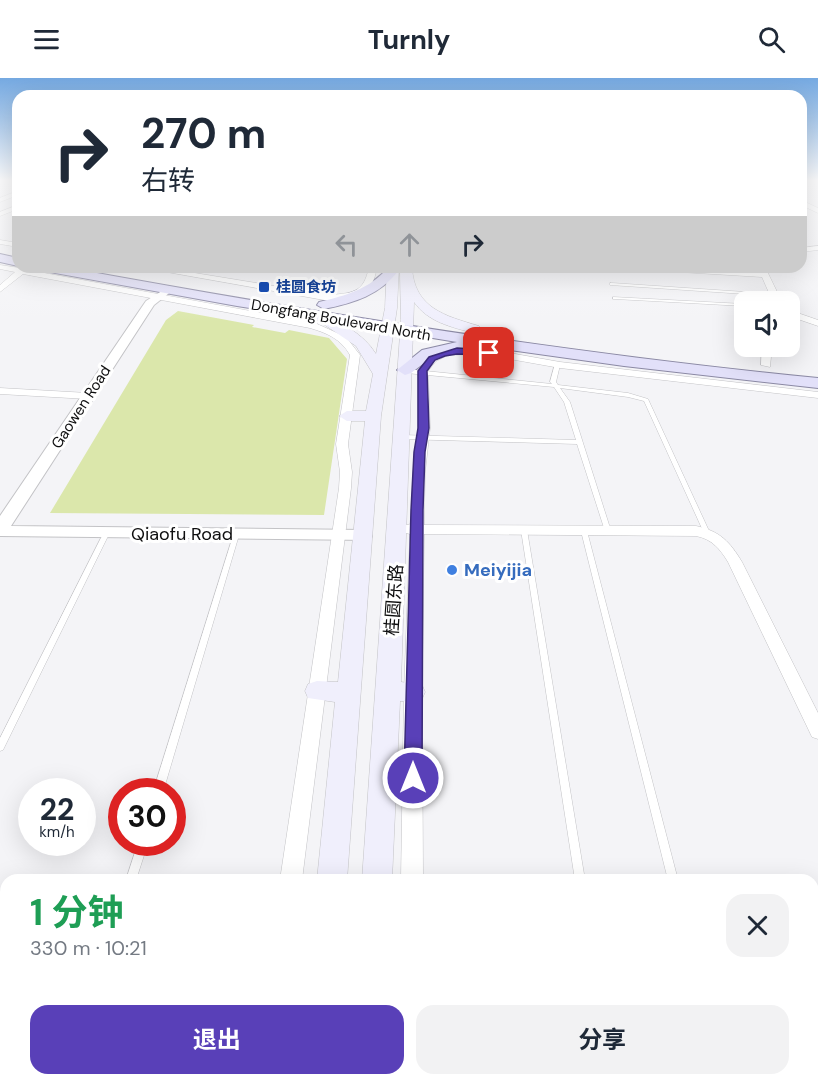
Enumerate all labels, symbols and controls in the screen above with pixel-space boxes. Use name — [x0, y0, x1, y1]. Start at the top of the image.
text: Turnly — [368, 22, 450, 57]
icon: menu — [30, 23, 63, 56]
icon: search — [755, 23, 788, 56]
text: 270 m — [141, 106, 266, 161]
icon: right — [42, 114, 120, 192]
text: 右转 — [141, 163, 195, 198]
icon: left — [330, 228, 363, 261]
icon: ahead — [393, 228, 426, 261]
icon: right — [456, 228, 489, 261]
place label: 桂圆食坊 — [276, 277, 336, 297]
marker: 桂圆食坊 — [257, 280, 271, 294]
map controls — [734, 291, 800, 357]
button: sound — [734, 291, 800, 357]
street label: Dongfang Boulevard North — [250, 294, 432, 346]
pin — [463, 327, 514, 378]
icon: arrive — [472, 336, 505, 369]
street label: Gaowen Road — [47, 362, 115, 452]
street label: Qiaofu Road — [131, 522, 233, 546]
place label: Meiyijia — [464, 558, 532, 582]
street label: 桂圆东路 — [380, 563, 408, 637]
marker: Meiyijia — [445, 563, 459, 577]
position arrow — [381, 746, 445, 810]
speed limit sign: 30 — [108, 778, 186, 856]
text: 22 — [40, 790, 74, 829]
text: km/h — [39, 822, 75, 842]
text: 1 分钟 — [30, 889, 124, 936]
button: close — [726, 894, 789, 957]
text: 330 m · 10:21 — [30, 935, 147, 961]
button: 退出 — [30, 1005, 404, 1074]
button: 分享 — [416, 1005, 789, 1074]

